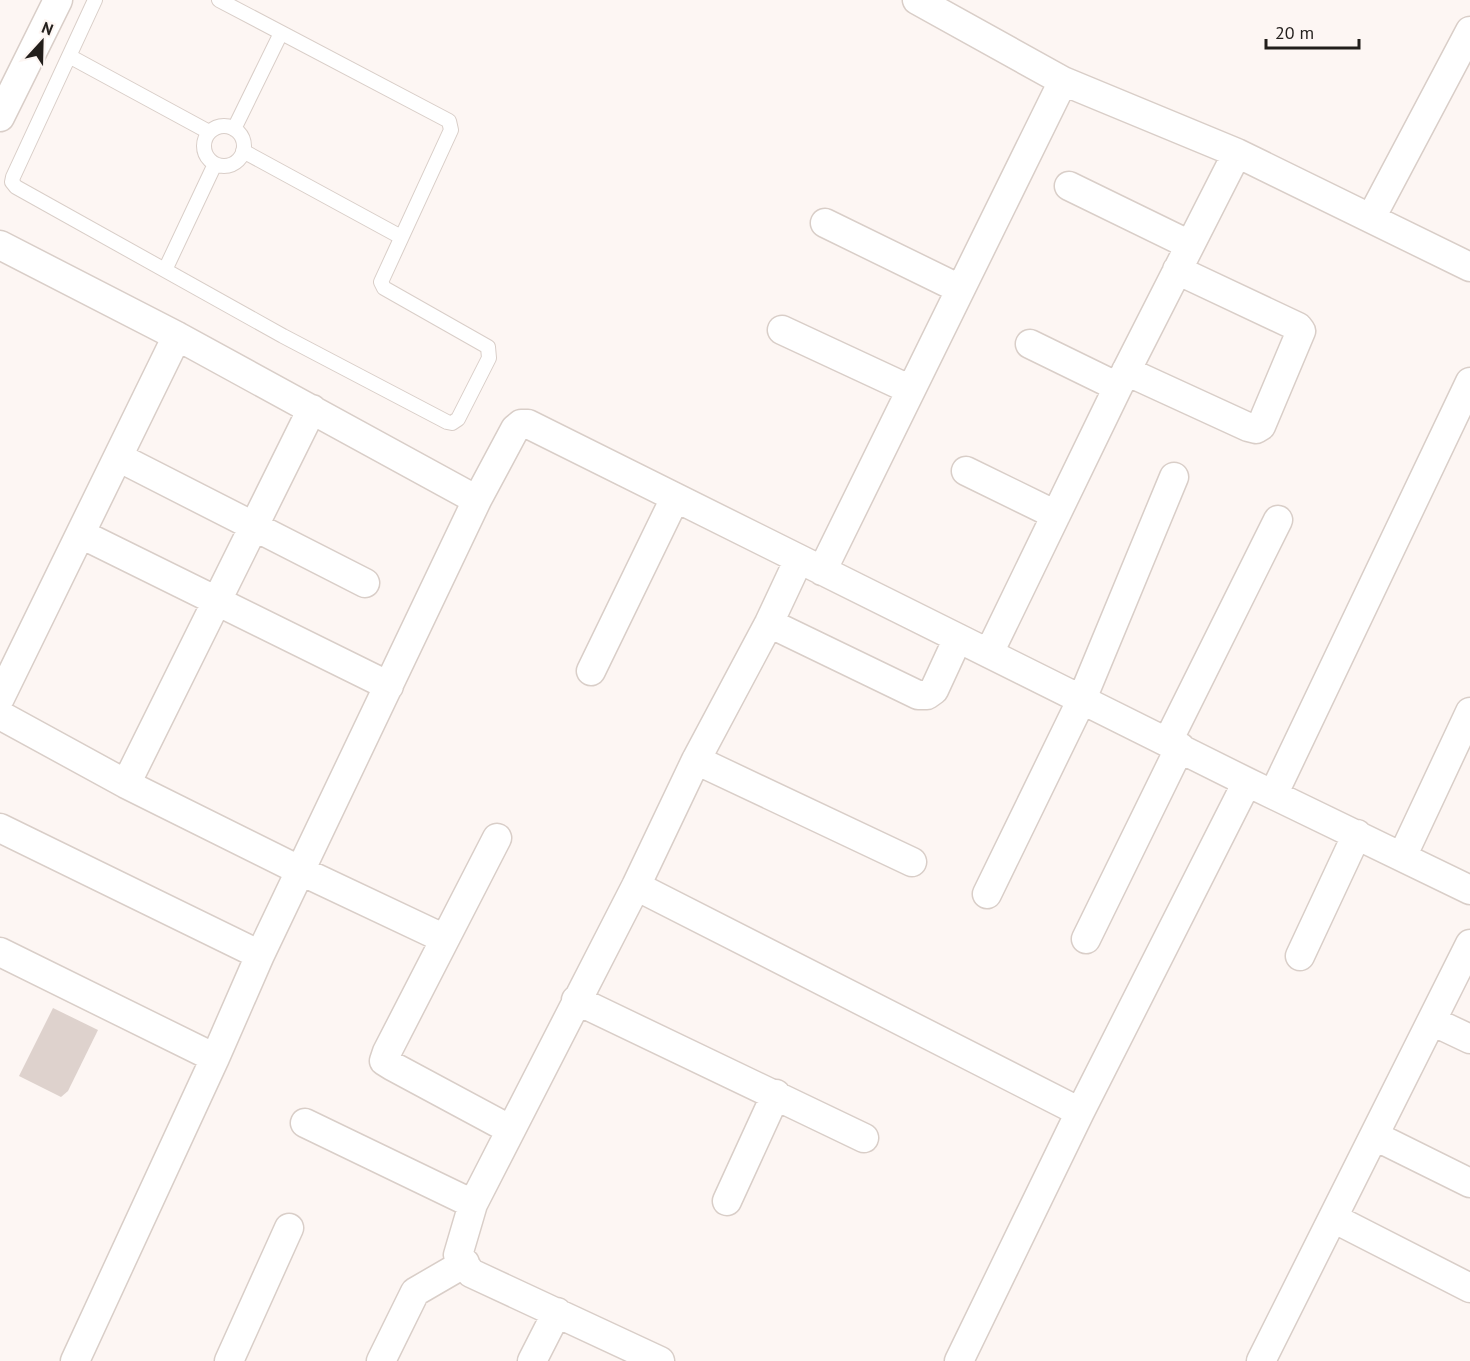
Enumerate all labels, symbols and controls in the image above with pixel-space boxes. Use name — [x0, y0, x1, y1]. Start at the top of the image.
north arrow — [12, 12, 72, 72]
scale bar — [1266, 12, 1359, 50]
text: N — [39, 17, 56, 39]
text: 20 m — [1275, 21, 1314, 44]

